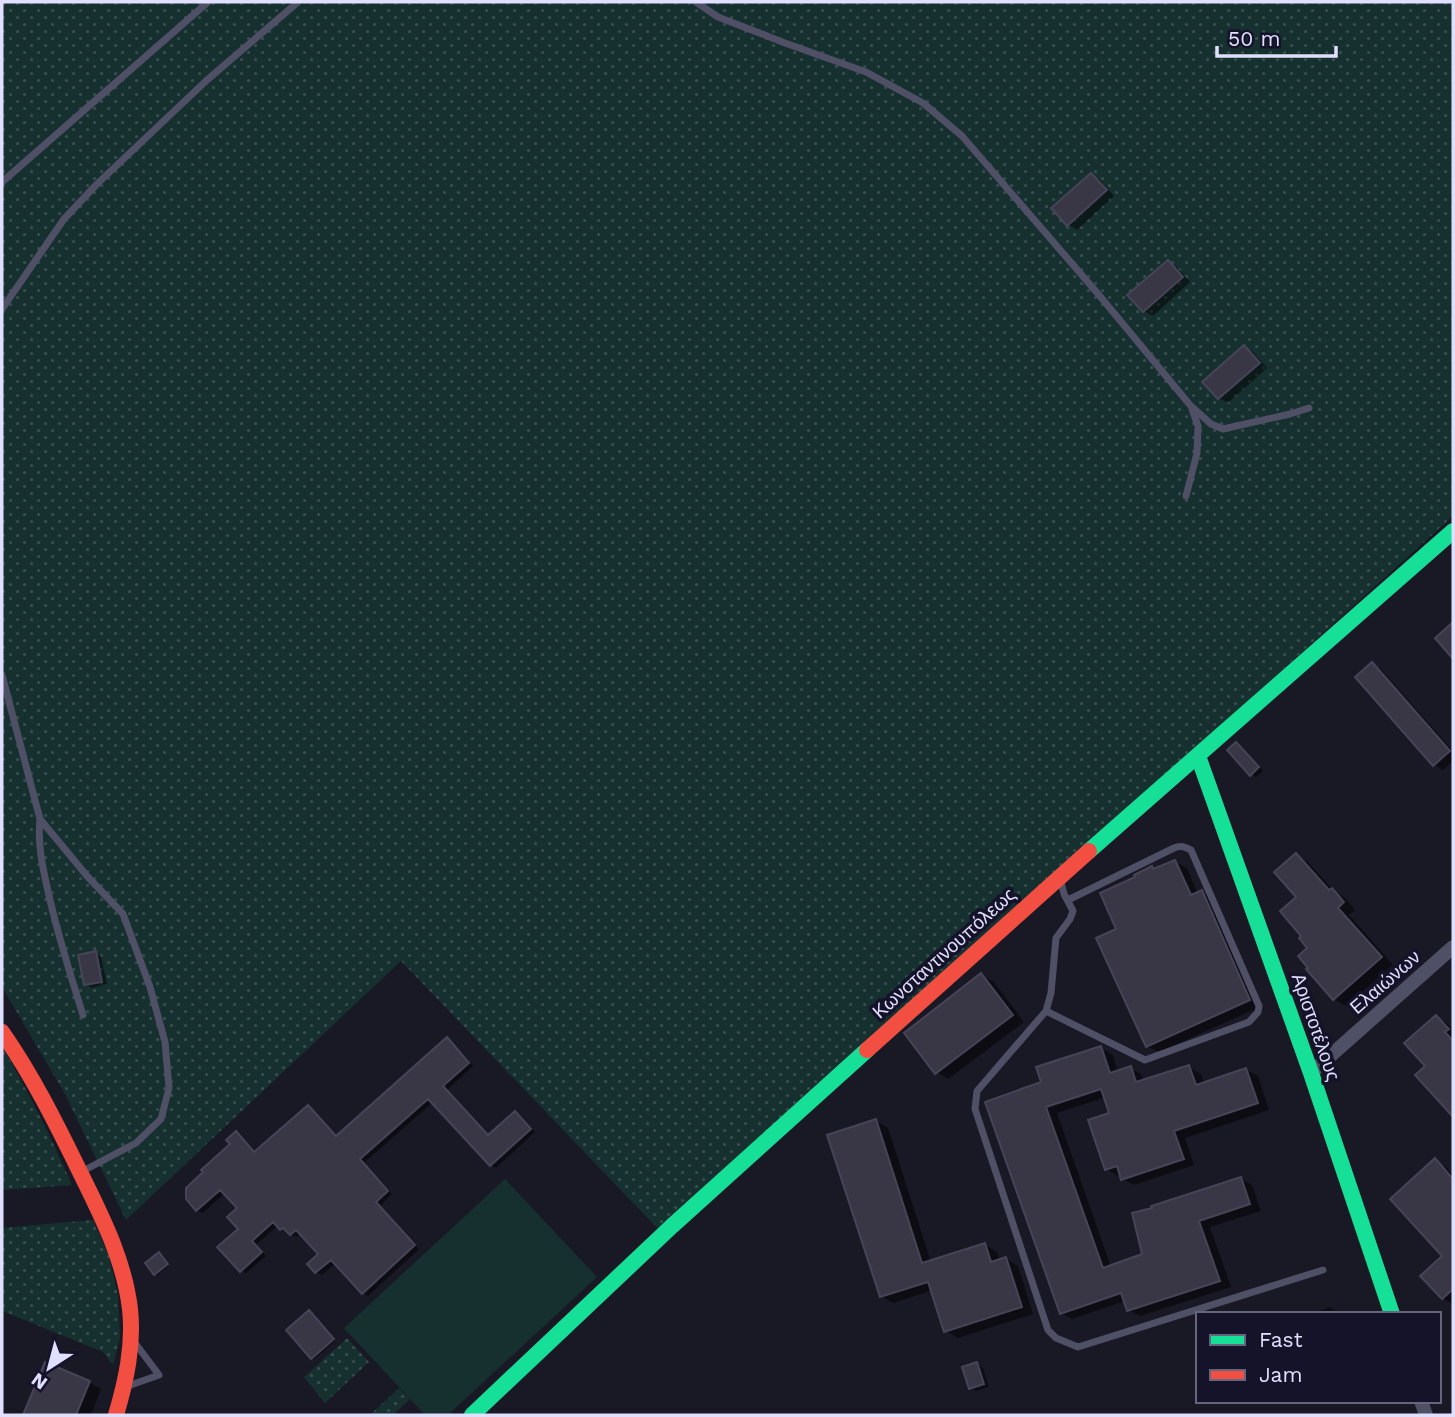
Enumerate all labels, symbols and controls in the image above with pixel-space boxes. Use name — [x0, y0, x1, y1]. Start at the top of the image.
scale bar — [1217, 14, 1336, 58]
text: 50 m — [1228, 26, 1280, 51]
street label: Κωνσταντινουπόλεως — [868, 883, 1020, 1023]
street label: Ελαιώνων — [1345, 945, 1425, 1019]
street label: Αριστοτέλους — [1287, 970, 1345, 1084]
legend — [1196, 1312, 1441, 1403]
text: Fast — [1259, 1327, 1303, 1352]
north arrow — [14, 1333, 84, 1403]
text: Jam — [1259, 1362, 1302, 1387]
text: N — [27, 1368, 52, 1395]

